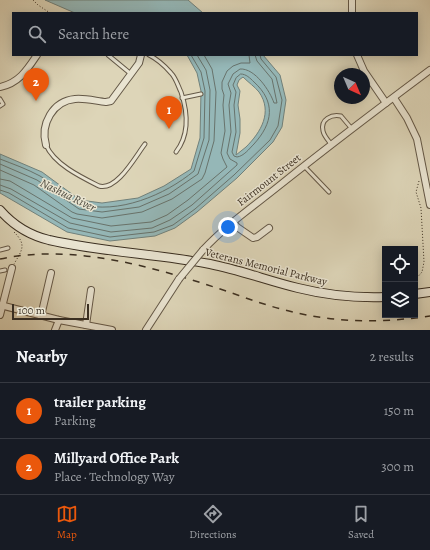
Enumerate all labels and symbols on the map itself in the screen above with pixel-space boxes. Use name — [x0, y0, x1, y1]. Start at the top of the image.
pin: 2 — [23, 68, 49, 101]
north arrow — [334, 68, 370, 104]
pin: 1 — [156, 96, 182, 129]
street label: Fairmount Street — [234, 150, 304, 210]
water label: Nashua River — [37, 175, 99, 216]
your location — [218, 217, 238, 237]
street label: Veterans Memorial Parkway — [202, 244, 329, 289]
scale bar — [12, 302, 89, 321]

